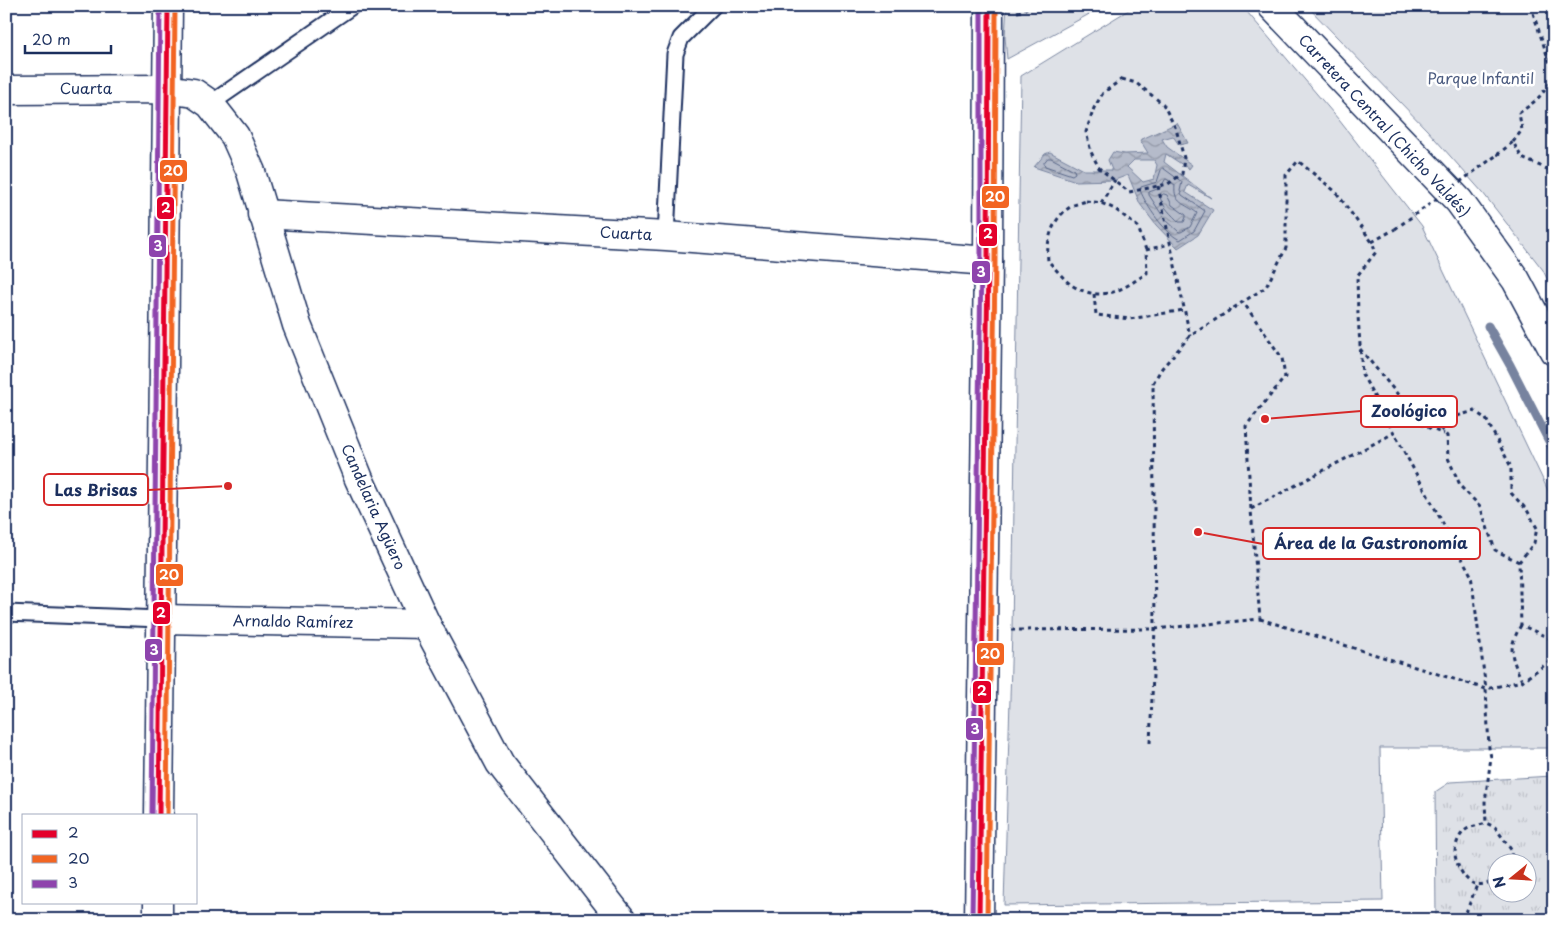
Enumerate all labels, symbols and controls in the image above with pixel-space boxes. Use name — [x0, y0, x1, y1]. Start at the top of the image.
scale bar — [25, 22, 111, 54]
text: 20 m — [32, 27, 71, 50]
street label: Carretera Central (Chicho Valdés) — [1294, 28, 1476, 222]
park label: Parque Infantil — [1428, 66, 1534, 89]
street label: Cuarta — [60, 76, 113, 99]
line badge: 20 — [159, 159, 188, 183]
text: 20 — [163, 160, 183, 181]
line badge: 20 — [981, 185, 1010, 209]
text: 20 — [985, 186, 1005, 207]
line badge: 2 — [156, 196, 175, 220]
text: 2 — [161, 197, 171, 218]
street label: Cuarta — [599, 220, 653, 245]
line badge: 2 — [978, 223, 998, 247]
text: 2 — [983, 223, 993, 244]
line badge: 3 — [148, 234, 167, 258]
text: 3 — [153, 235, 163, 256]
line badge: 3 — [971, 260, 991, 284]
text: 3 — [976, 261, 986, 282]
callout: Zoológico — [1361, 396, 1457, 427]
text: Zoológico — [1371, 398, 1447, 422]
street label: Candelaria Agüero — [336, 440, 413, 573]
callout: Las Brisas — [44, 474, 148, 505]
text: Las Brisas — [55, 477, 138, 501]
callout: Área de la Gastronomía — [1263, 528, 1480, 559]
text: Área de la Gastronomía — [1274, 530, 1468, 554]
line badge: 20 — [155, 563, 184, 587]
text: 20 — [159, 564, 179, 585]
line badge: 2 — [152, 601, 171, 625]
text: 2 — [156, 602, 166, 623]
street label: Arnaldo Ramírez — [233, 608, 353, 633]
line badge: 3 — [144, 638, 163, 662]
text: 3 — [149, 639, 159, 660]
line badge: 20 — [976, 642, 1005, 666]
text: 20 — [980, 643, 1000, 664]
line badge: 2 — [972, 680, 992, 704]
text: 2 — [977, 680, 987, 701]
line badge: 3 — [965, 717, 984, 741]
text: 3 — [970, 718, 980, 739]
legend — [22, 814, 198, 904]
text: 2 — [68, 820, 79, 843]
text: 20 — [68, 846, 89, 869]
north arrow — [1488, 854, 1538, 904]
text: 3 — [68, 870, 78, 893]
text: N — [1487, 874, 1511, 891]

